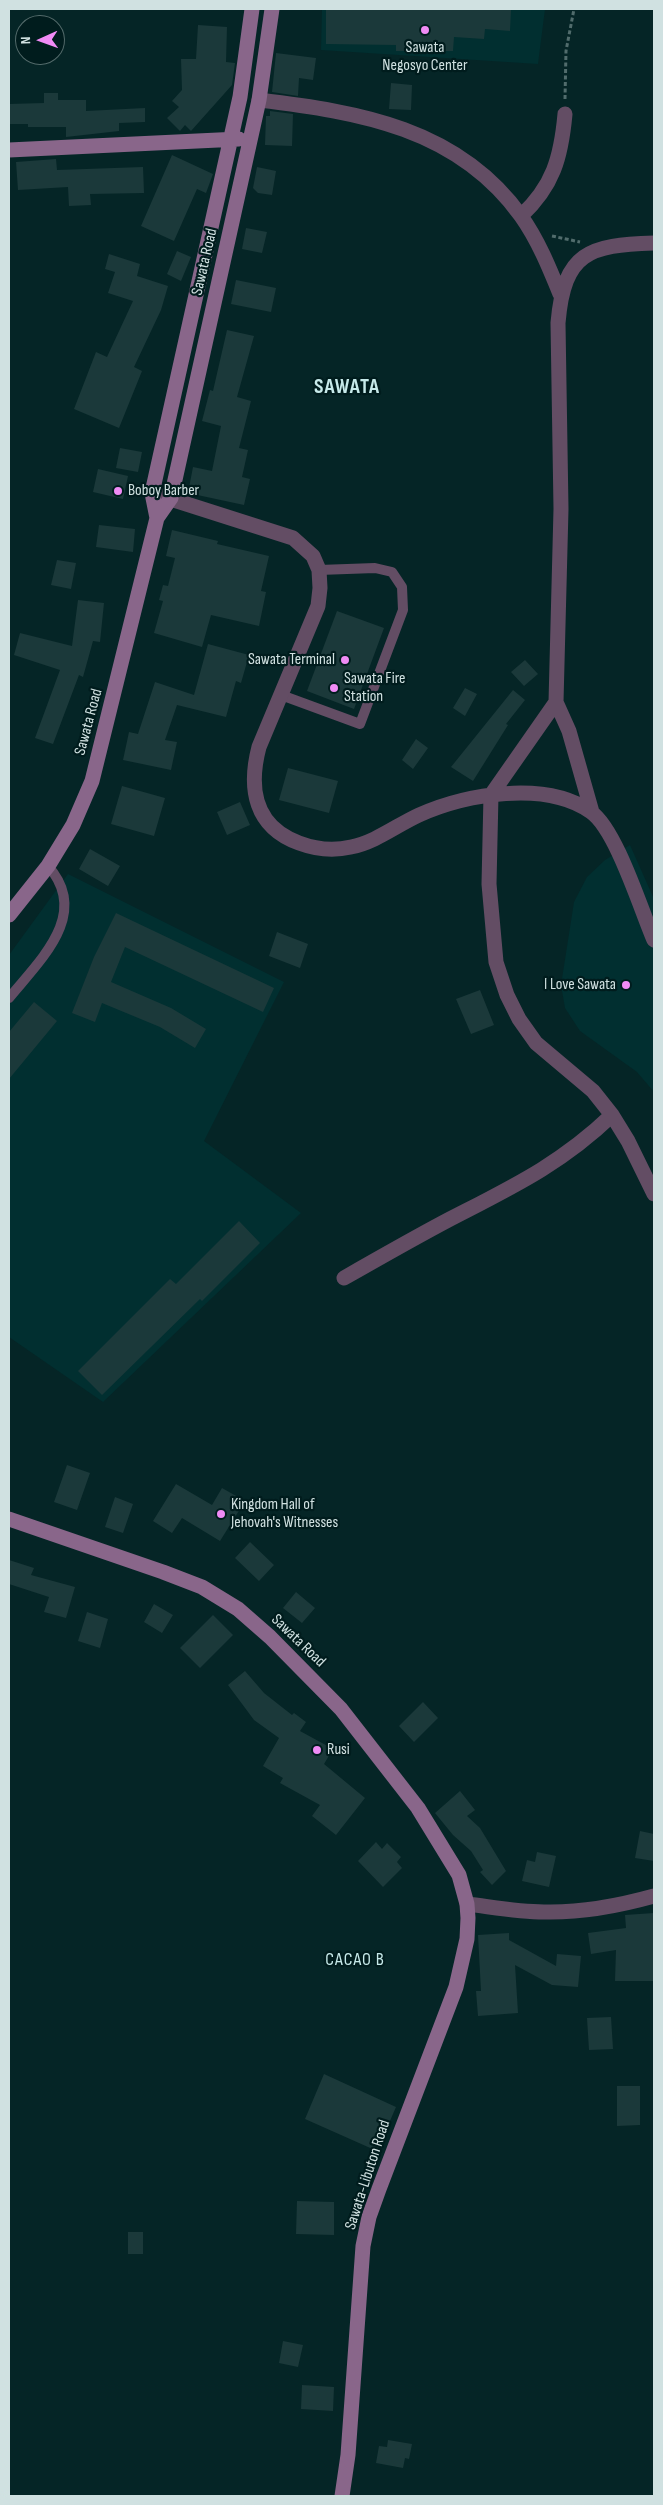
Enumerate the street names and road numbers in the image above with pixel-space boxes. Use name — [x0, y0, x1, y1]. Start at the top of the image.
street label: Sawata Road — [188, 227, 222, 297]
street label: Sawata Road — [71, 687, 107, 757]
street label: Sawata Road — [267, 1610, 329, 1672]
street label: Sawata-Libuton Road — [341, 2118, 395, 2232]

